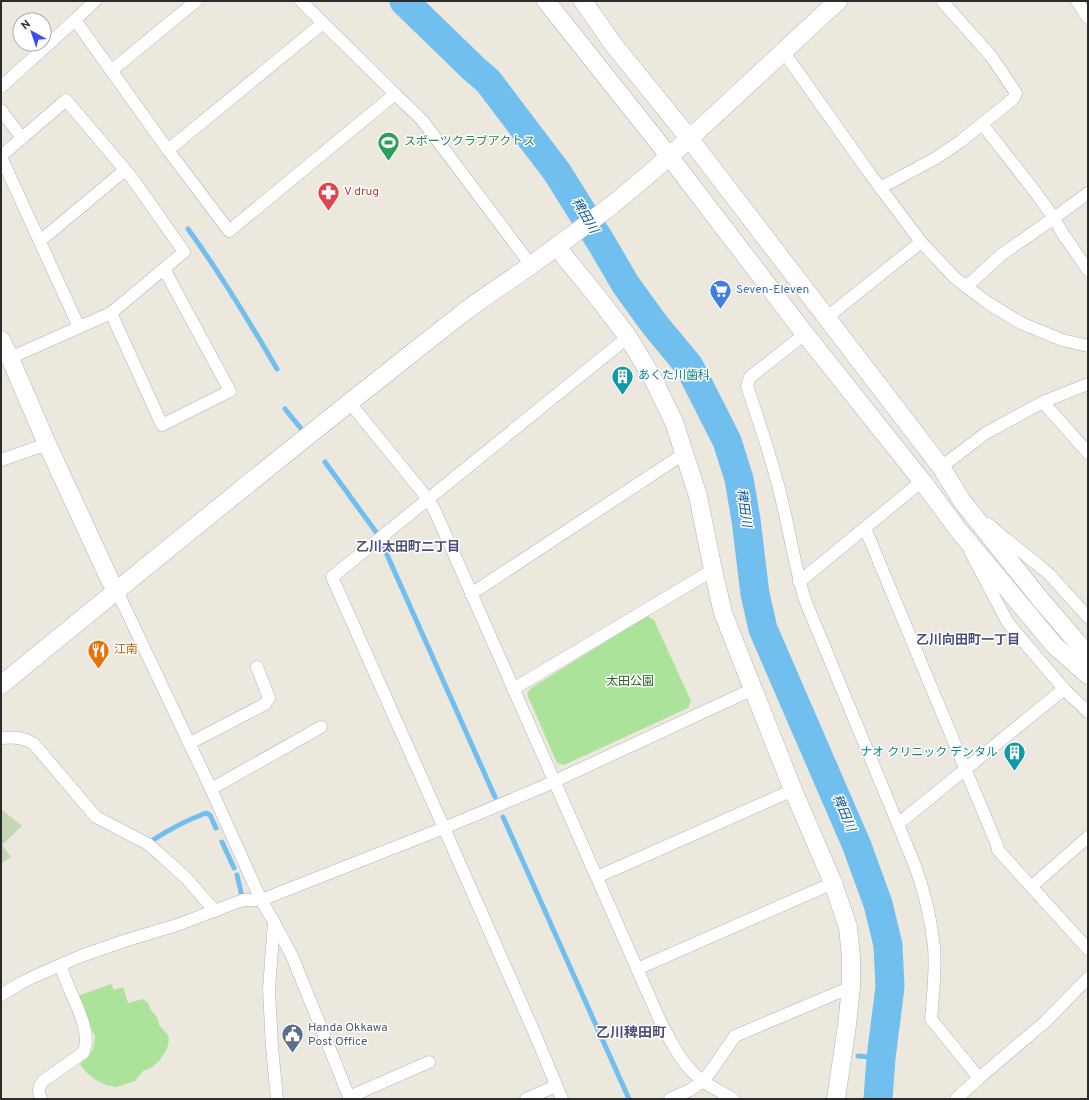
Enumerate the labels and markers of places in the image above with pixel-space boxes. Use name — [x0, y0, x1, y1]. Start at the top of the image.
sports icon: スポーツクラブアクトス — [375, 129, 401, 162]
place label: スポーツクラブアクトス — [404, 134, 535, 150]
pharmacy icon: V drug — [315, 179, 341, 212]
place label: V drug — [344, 184, 379, 200]
supermarket icon: Seven-Eleven — [708, 277, 734, 310]
place label: Seven-Eleven — [736, 282, 809, 298]
building icon: あくた川歯科 — [609, 363, 635, 396]
place label: あくた川歯科 — [638, 368, 710, 384]
restaurant icon: 江南 — [85, 637, 111, 670]
place label: 江南 — [114, 642, 138, 658]
building icon: ナオ クリニック デンタル — [1001, 740, 1027, 773]
place label: ナオ クリニック デンタル — [860, 745, 998, 761]
place label: Handa Okkawa Post Office — [308, 1020, 388, 1050]
public building icon: Handa Okkawa Post Office — [279, 1022, 305, 1055]

